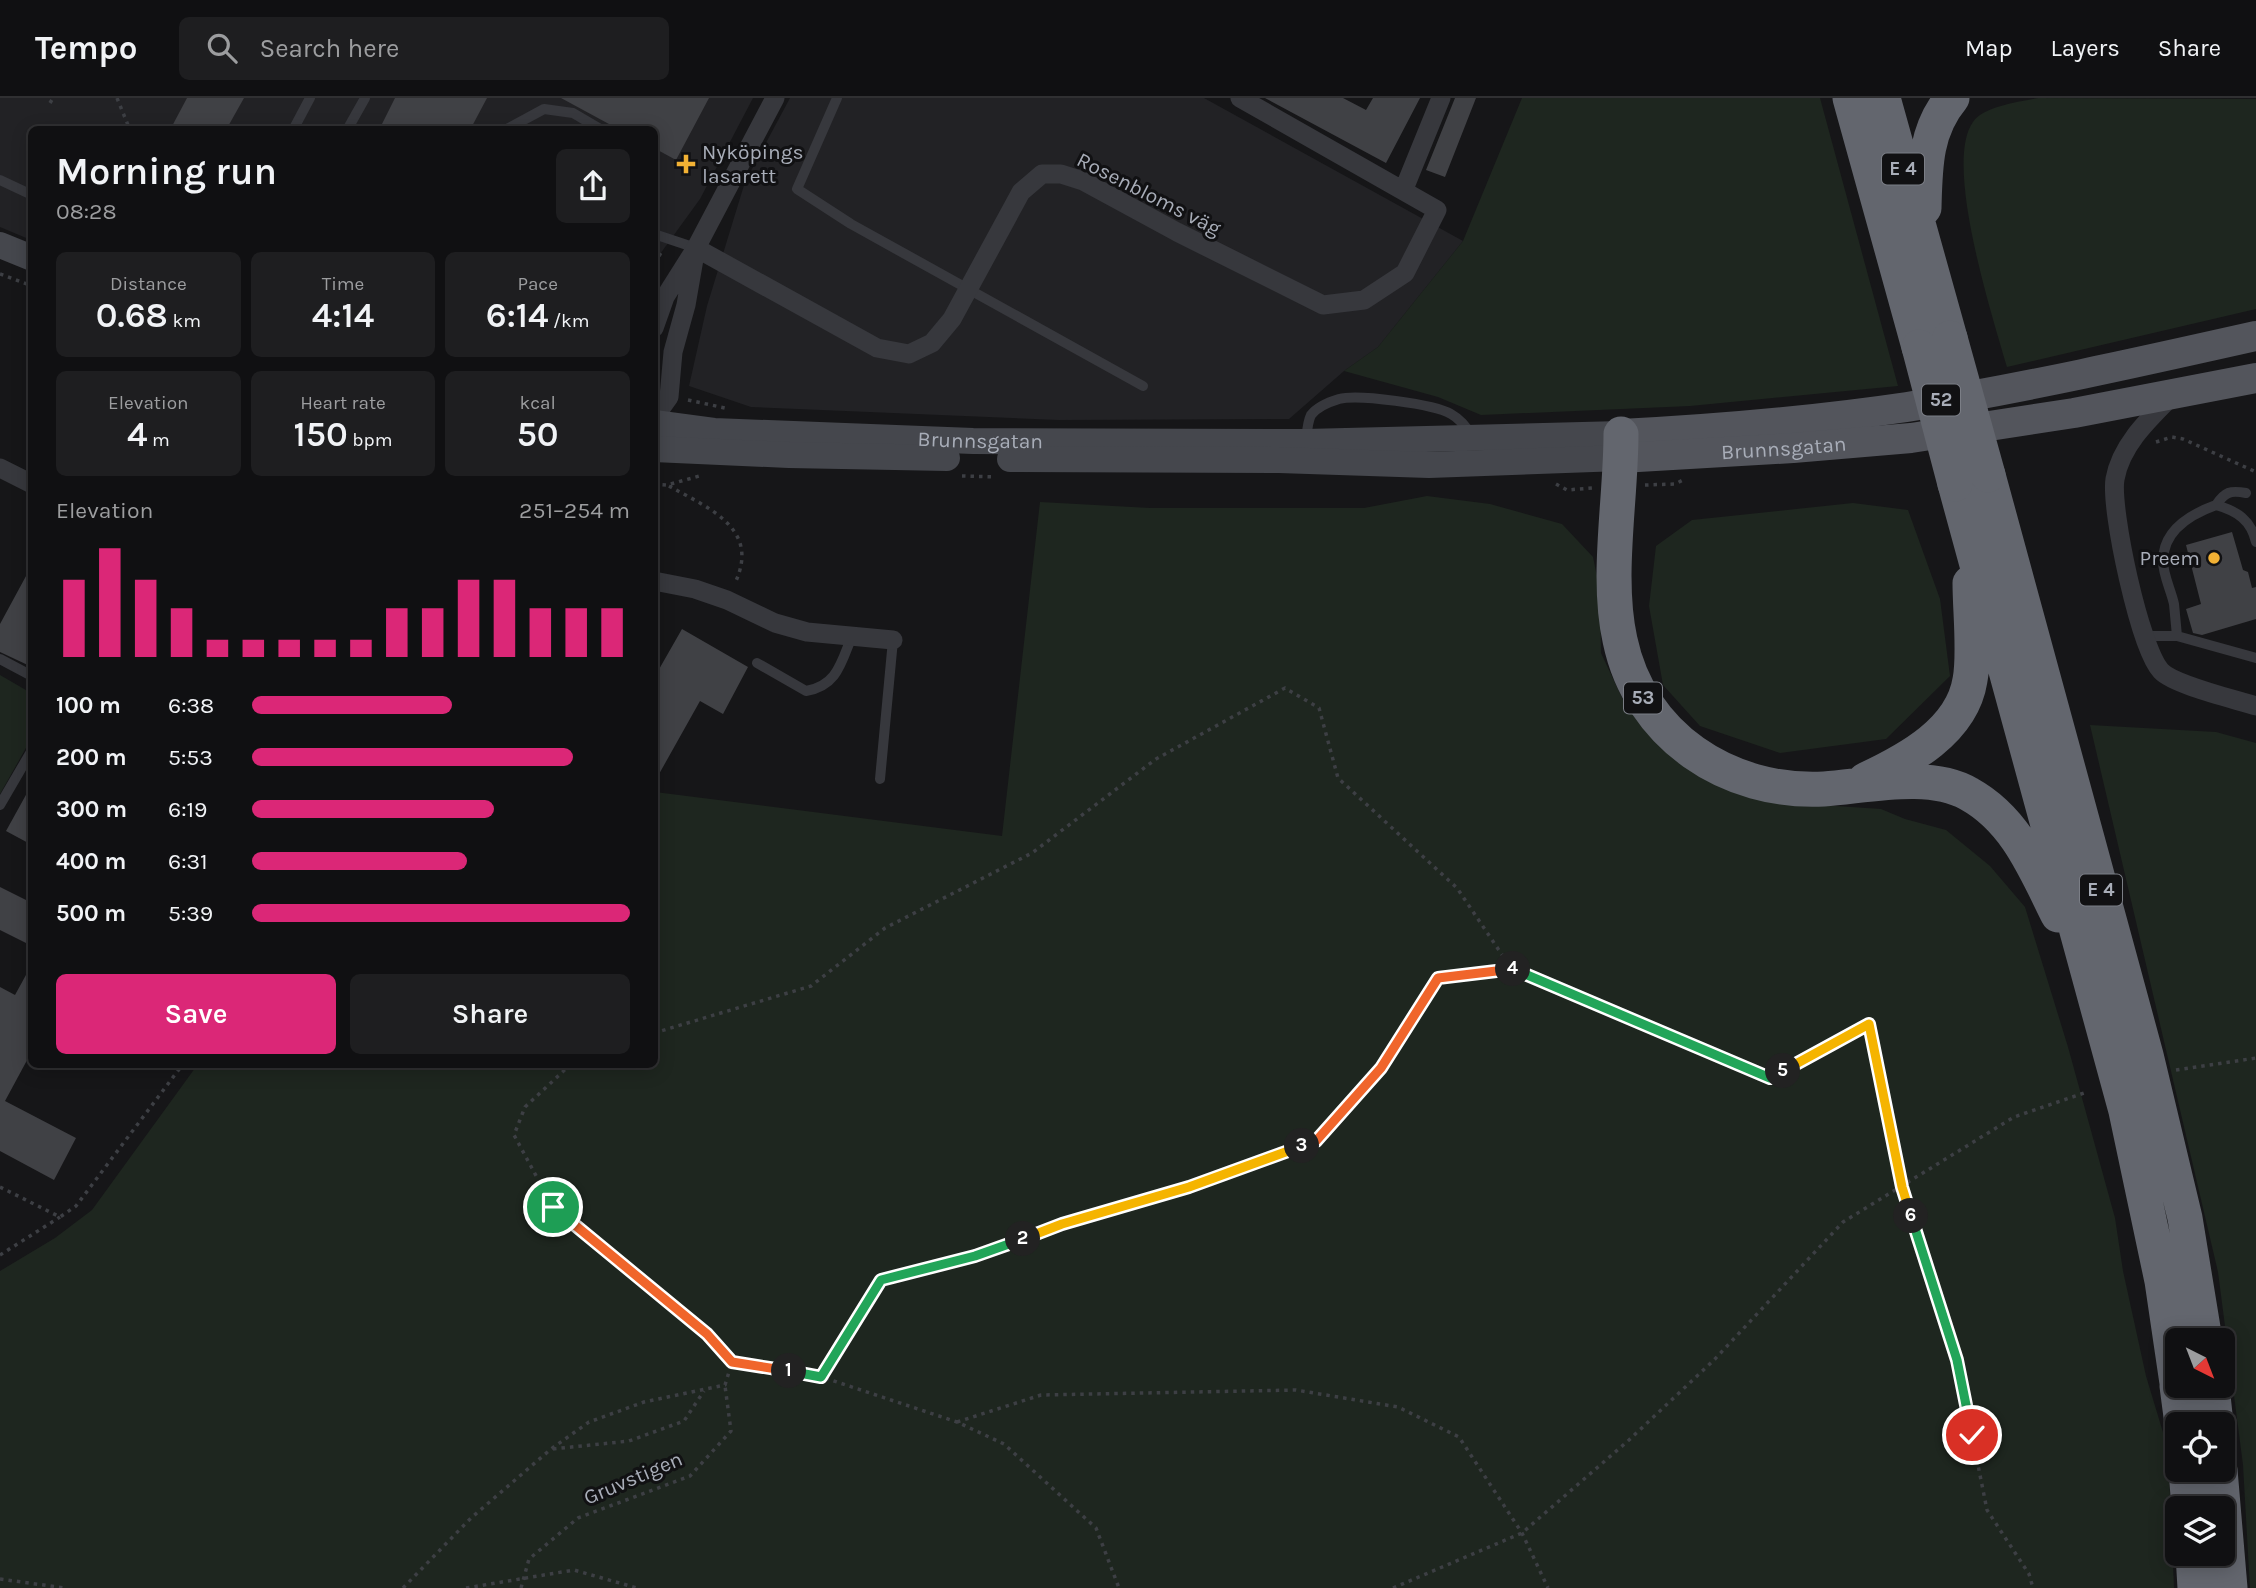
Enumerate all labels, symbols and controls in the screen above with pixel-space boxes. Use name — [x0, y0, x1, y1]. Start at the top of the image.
search box — [179, 17, 669, 80]
text: Tempo — [35, 29, 137, 67]
icon: search — [203, 29, 241, 67]
text: Search here — [259, 33, 399, 64]
text: Map — [1965, 34, 2013, 62]
text: Layers — [2051, 34, 2120, 62]
text: Share — [2158, 34, 2221, 62]
place label: Nyköpings lasarett — [702, 140, 804, 188]
street label: Rosenbloms väg — [1073, 147, 1225, 241]
text: Morning run — [56, 149, 277, 194]
button: share — [556, 149, 630, 223]
road number: E 4 — [1882, 153, 1924, 184]
marker: Nyköpings lasarett — [676, 154, 696, 174]
text: 08:28 — [56, 198, 117, 225]
text: Distance — [110, 273, 187, 295]
text: Time — [322, 273, 364, 295]
text: Pace — [517, 273, 558, 295]
text: 0.68 — [96, 295, 168, 336]
text: 4:14 — [312, 295, 374, 336]
text: 6:14 — [486, 295, 548, 336]
text: km — [168, 310, 201, 332]
text: /km — [548, 310, 590, 332]
road number: 52 — [1922, 384, 1960, 416]
text: Elevation — [108, 392, 189, 414]
text: Heart rate — [300, 392, 386, 414]
text: kcal — [520, 392, 556, 414]
text: 4 — [127, 414, 147, 455]
text: 150 — [294, 414, 348, 455]
text: 50 — [517, 414, 559, 455]
street label: Brunnsgatan — [917, 427, 1043, 453]
text: m — [147, 429, 170, 451]
text: bpm — [348, 429, 392, 451]
street label: Brunnsgatan — [1720, 432, 1847, 464]
text: Elevation — [56, 497, 153, 524]
text: 251–254 m — [519, 497, 630, 524]
place label: Preem — [2140, 546, 2200, 570]
marker: Preem — [2206, 550, 2222, 566]
road number: 53 — [1624, 682, 1662, 713]
text: 100 m — [56, 692, 121, 719]
text: 6:38 — [168, 692, 214, 719]
text: 200 m — [56, 744, 127, 771]
text: 5:53 — [168, 744, 213, 771]
text: 300 m — [56, 796, 127, 823]
text: 6:19 — [168, 796, 207, 823]
text: 400 m — [56, 848, 126, 875]
text: 6:31 — [168, 848, 208, 875]
road number: E 4 — [2080, 874, 2122, 905]
text: 500 m — [56, 900, 126, 927]
text: 5:39 — [168, 900, 213, 927]
pin: 4 — [1496, 952, 1530, 986]
text: 4 — [1507, 957, 1518, 979]
button: Save — [56, 974, 336, 1054]
button: Share — [350, 974, 630, 1054]
pin: 5 — [1766, 1054, 1800, 1088]
text: 5 — [1777, 1059, 1788, 1081]
pin: 3 — [1284, 1128, 1320, 1164]
text: 3 — [1296, 1134, 1307, 1156]
pin — [523, 1177, 583, 1237]
icon: arrive — [534, 1188, 572, 1226]
pin: 6 — [1894, 1198, 1928, 1234]
text: 6 — [1905, 1204, 1916, 1226]
pin: 2 — [1006, 1222, 1040, 1256]
text: 2 — [1017, 1227, 1028, 1249]
north arrow — [2165, 1328, 2235, 1398]
map controls — [2165, 1328, 2235, 1566]
pin: 1 — [772, 1354, 806, 1388]
text: 1 — [785, 1359, 792, 1381]
pin — [1942, 1405, 2002, 1465]
button: locate — [2165, 1412, 2235, 1482]
icon: check — [1953, 1416, 1991, 1454]
street label: Gruvstigen — [580, 1446, 686, 1510]
button: layers — [2165, 1496, 2235, 1566]

